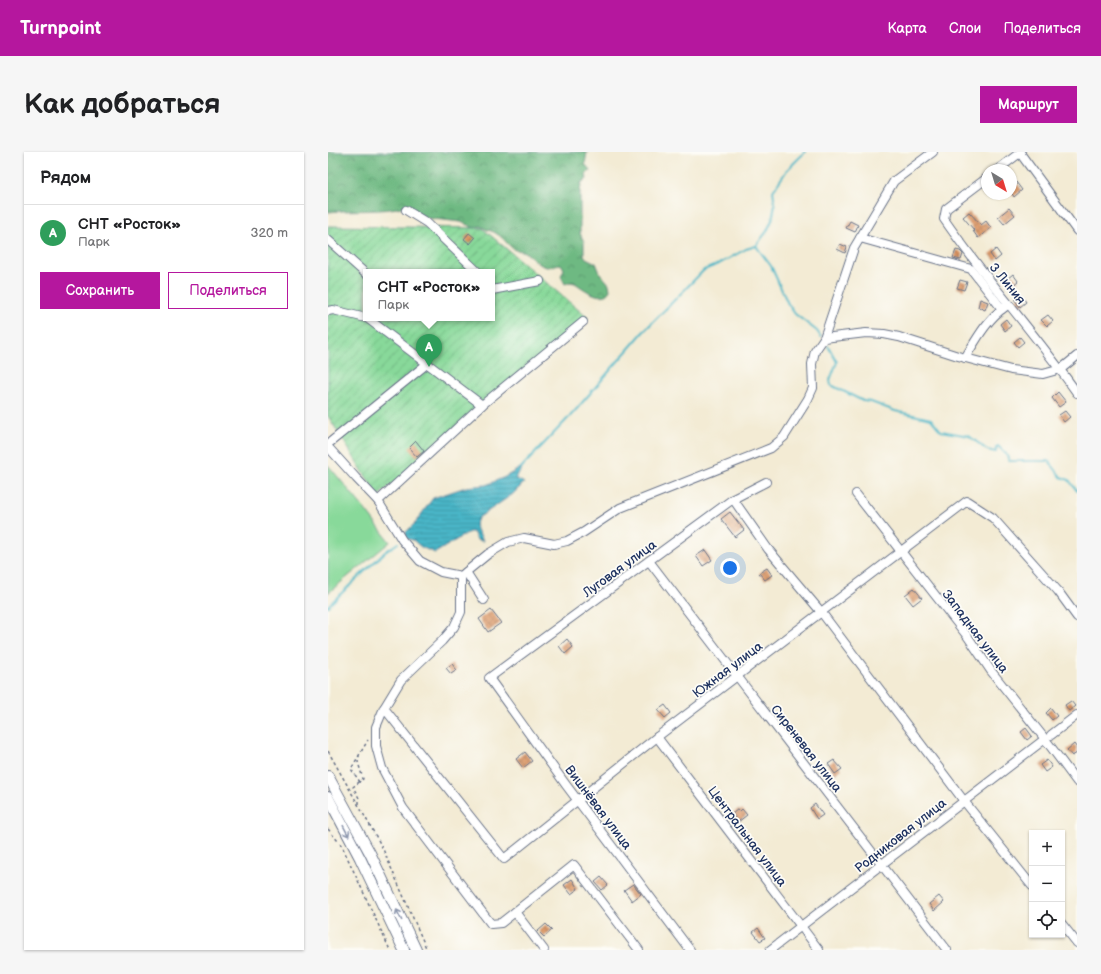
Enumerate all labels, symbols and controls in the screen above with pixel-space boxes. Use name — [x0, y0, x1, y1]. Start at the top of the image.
text: Turnpoint — [20, 17, 101, 40]
text: Карта — [887, 20, 927, 37]
text: Слои — [949, 20, 981, 37]
text: Поделиться — [1003, 20, 1081, 37]
button: Маршрут — [980, 86, 1077, 123]
text: Как добраться — [24, 88, 221, 121]
north arrow — [981, 164, 1017, 200]
text: Рядом — [40, 168, 91, 188]
text: СНТ «Росток» — [78, 215, 181, 234]
text: A — [49, 225, 57, 241]
text: 320 m — [250, 225, 288, 241]
text: Парк — [78, 234, 110, 250]
street label: 3 Линия — [986, 260, 1029, 308]
popup — [363, 269, 495, 321]
button: Сохранить — [40, 272, 160, 309]
button: Поделиться — [168, 272, 288, 309]
text: СНТ «Росток» — [378, 278, 481, 297]
text: Парк — [378, 297, 409, 313]
pin: A — [416, 334, 442, 367]
street label: Луговая улица — [579, 537, 660, 601]
your location — [720, 558, 740, 578]
street label: Западная улица — [939, 587, 1012, 677]
street label: Южная улица — [689, 638, 766, 701]
street label: Сиреневая улица — [767, 702, 845, 796]
street label: Вишнёвая улица — [561, 762, 635, 853]
street label: Центральная улица — [704, 783, 790, 890]
street label: Родниковая улица — [852, 795, 950, 877]
one-way arrow — [343, 825, 350, 837]
map controls — [1029, 830, 1065, 938]
button: + — [1029, 830, 1065, 866]
button: − — [1029, 866, 1065, 902]
button: locate — [1029, 902, 1065, 938]
one-way arrow — [395, 909, 402, 921]

